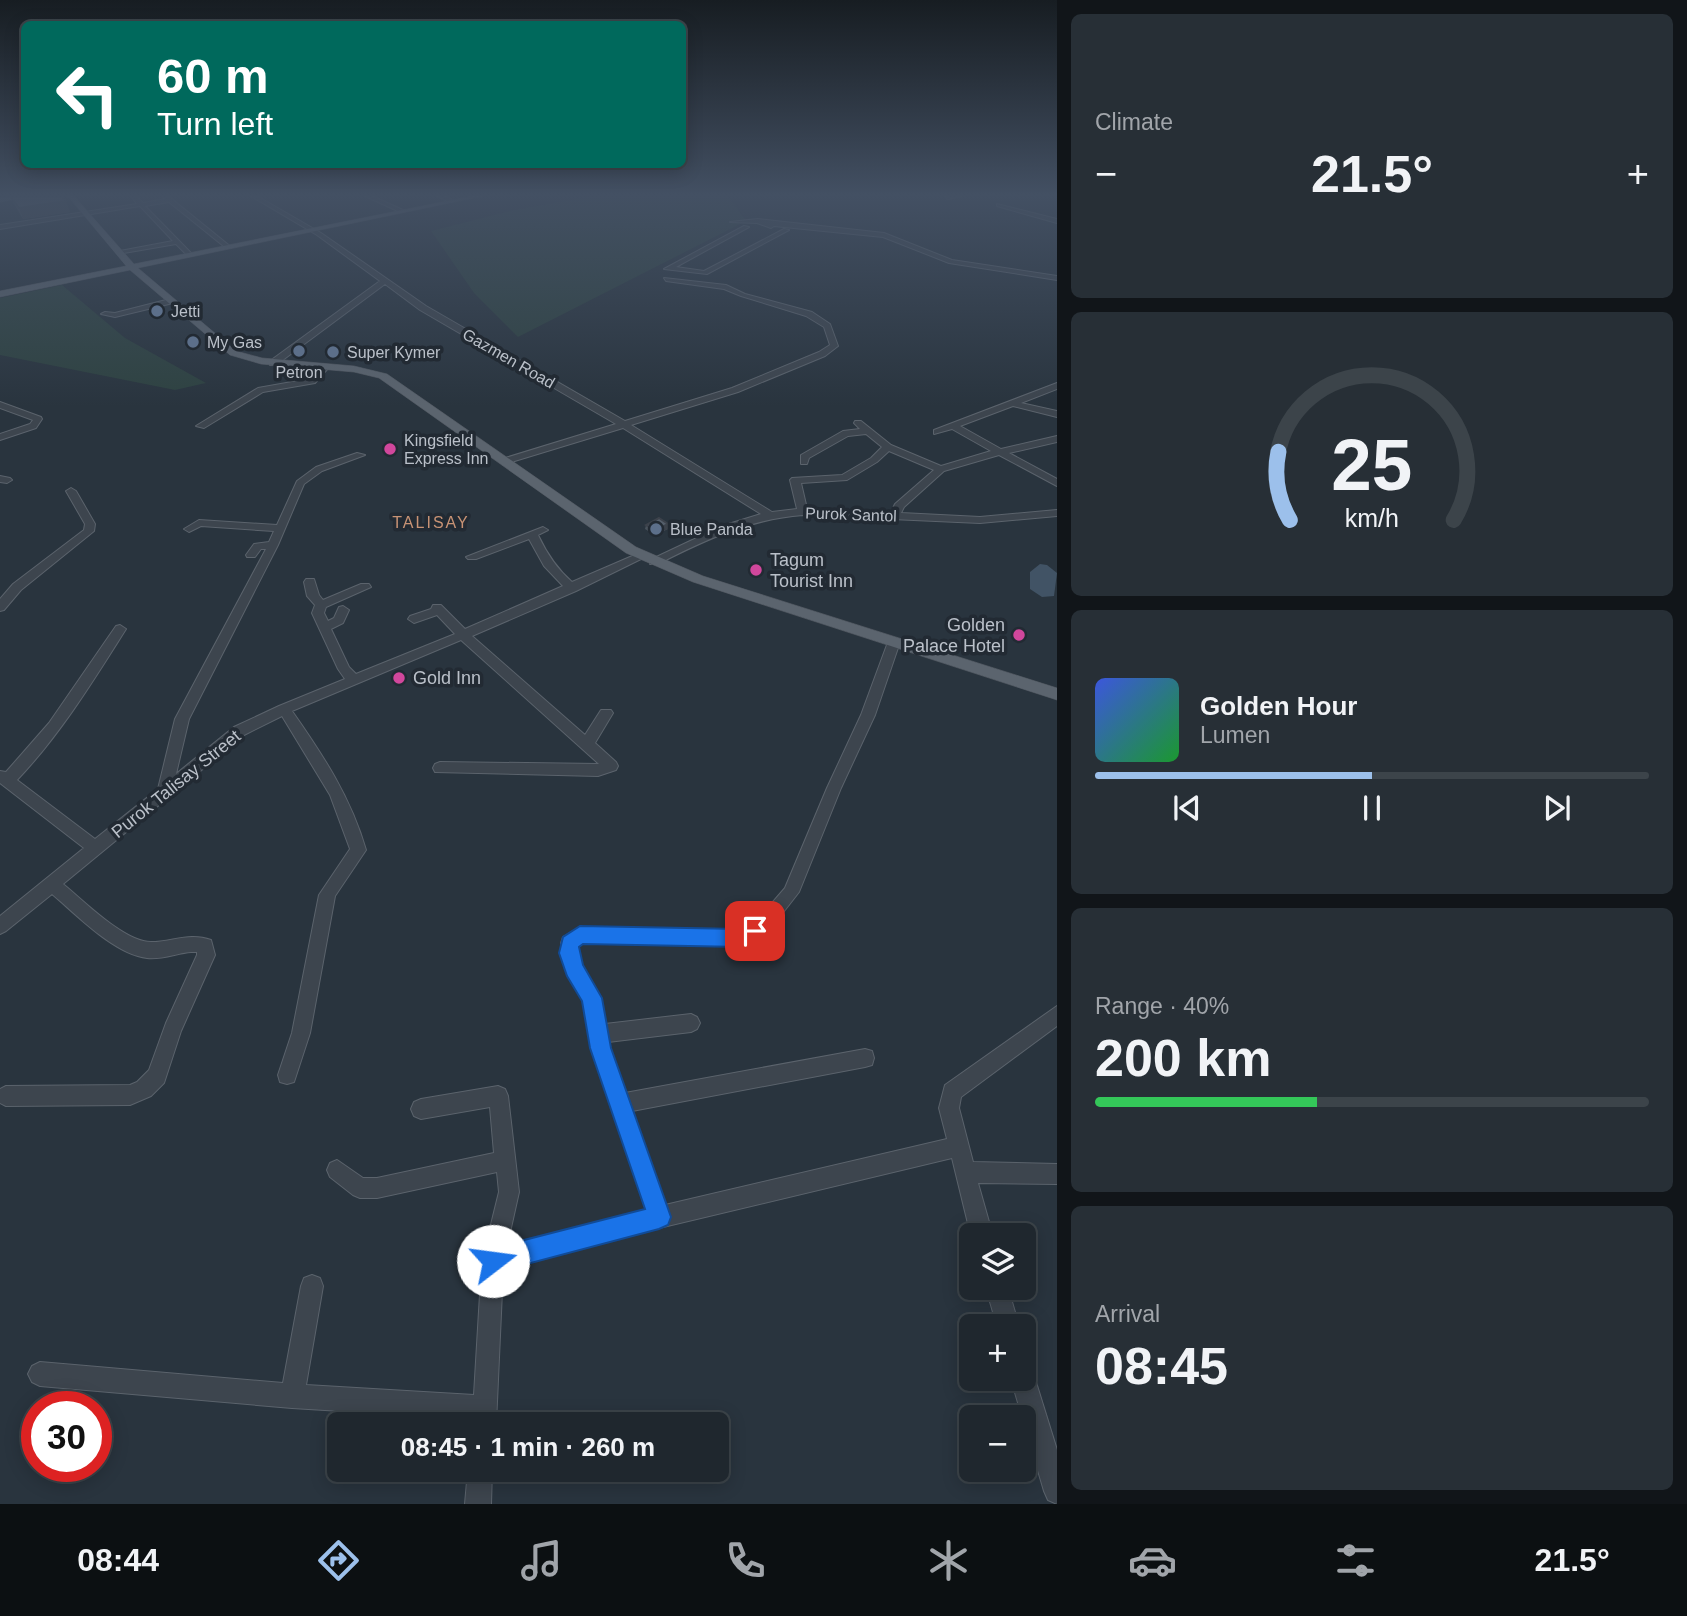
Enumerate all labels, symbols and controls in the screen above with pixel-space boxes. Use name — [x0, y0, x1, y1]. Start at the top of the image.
icon: left — [42, 49, 133, 140]
text: 60 m — [157, 49, 269, 103]
text: Turn left — [157, 106, 273, 142]
text: Climate — [1095, 109, 1173, 135]
text: 21.5° — [1311, 145, 1433, 203]
text: − — [1095, 153, 1117, 195]
text: + — [1627, 153, 1649, 195]
marker: Jetti — [149, 303, 165, 319]
place label: Jetti — [171, 303, 200, 320]
street label: Gazmen Road — [460, 325, 558, 392]
marker: My Gas — [185, 334, 201, 350]
place label: My Gas — [207, 334, 262, 351]
marker: Petron — [291, 343, 307, 359]
marker: Super Kymer — [325, 344, 341, 360]
place label: Super Kymer — [347, 344, 441, 361]
place label: Petron — [275, 364, 323, 381]
text: 25 — [1332, 424, 1412, 505]
place label: Kingsfield Express Inn — [404, 432, 488, 467]
marker: Kingsfield Express Inn — [382, 441, 398, 457]
street label: Purok Santol — [805, 504, 897, 525]
text: km/h — [1345, 504, 1399, 532]
district label: TALISAY — [392, 514, 470, 531]
marker: Blue Panda — [648, 521, 664, 537]
place label: Blue Panda — [670, 521, 753, 538]
place label: Tagum Tourist Inn — [770, 550, 853, 591]
marker: Tagum Tourist Inn — [748, 562, 764, 578]
place label: Golden Palace Hotel — [903, 615, 1005, 656]
marker: Golden Palace Hotel — [1011, 627, 1027, 643]
place label: Gold Inn — [413, 668, 481, 688]
marker: Gold Inn — [391, 670, 407, 686]
text: Golden Hour — [1200, 691, 1357, 721]
text: Lumen — [1200, 722, 1270, 748]
street label: Purok Talisay Street — [108, 726, 244, 842]
icon: previous — [1168, 789, 1206, 827]
icon: pause — [1353, 789, 1391, 827]
icon: next — [1538, 789, 1576, 827]
pin — [725, 901, 785, 961]
icon: arrive — [736, 912, 774, 950]
text: Range · 40% — [1095, 993, 1229, 1019]
text: 200 km — [1095, 1029, 1271, 1087]
map controls — [959, 1223, 1036, 1482]
button: layers — [959, 1223, 1036, 1300]
position arrow — [456, 1224, 530, 1298]
text: Arrival — [1095, 1301, 1160, 1327]
button: + — [959, 1314, 1036, 1391]
text: 08:45 — [1095, 1337, 1228, 1395]
speed limit sign: 30 — [21, 1391, 112, 1482]
button: − — [959, 1405, 1036, 1482]
text: 08:45 · 1 min · 260 m — [401, 1432, 655, 1462]
icon: directions — [314, 1536, 363, 1585]
icon: music — [517, 1536, 566, 1585]
icon: phone — [721, 1536, 770, 1585]
icon: climate — [924, 1536, 973, 1585]
icon: car — [1128, 1536, 1177, 1585]
icon: filters — [1331, 1536, 1380, 1585]
text: 08:44 — [77, 1542, 159, 1578]
text: 21.5° — [1535, 1542, 1610, 1578]

